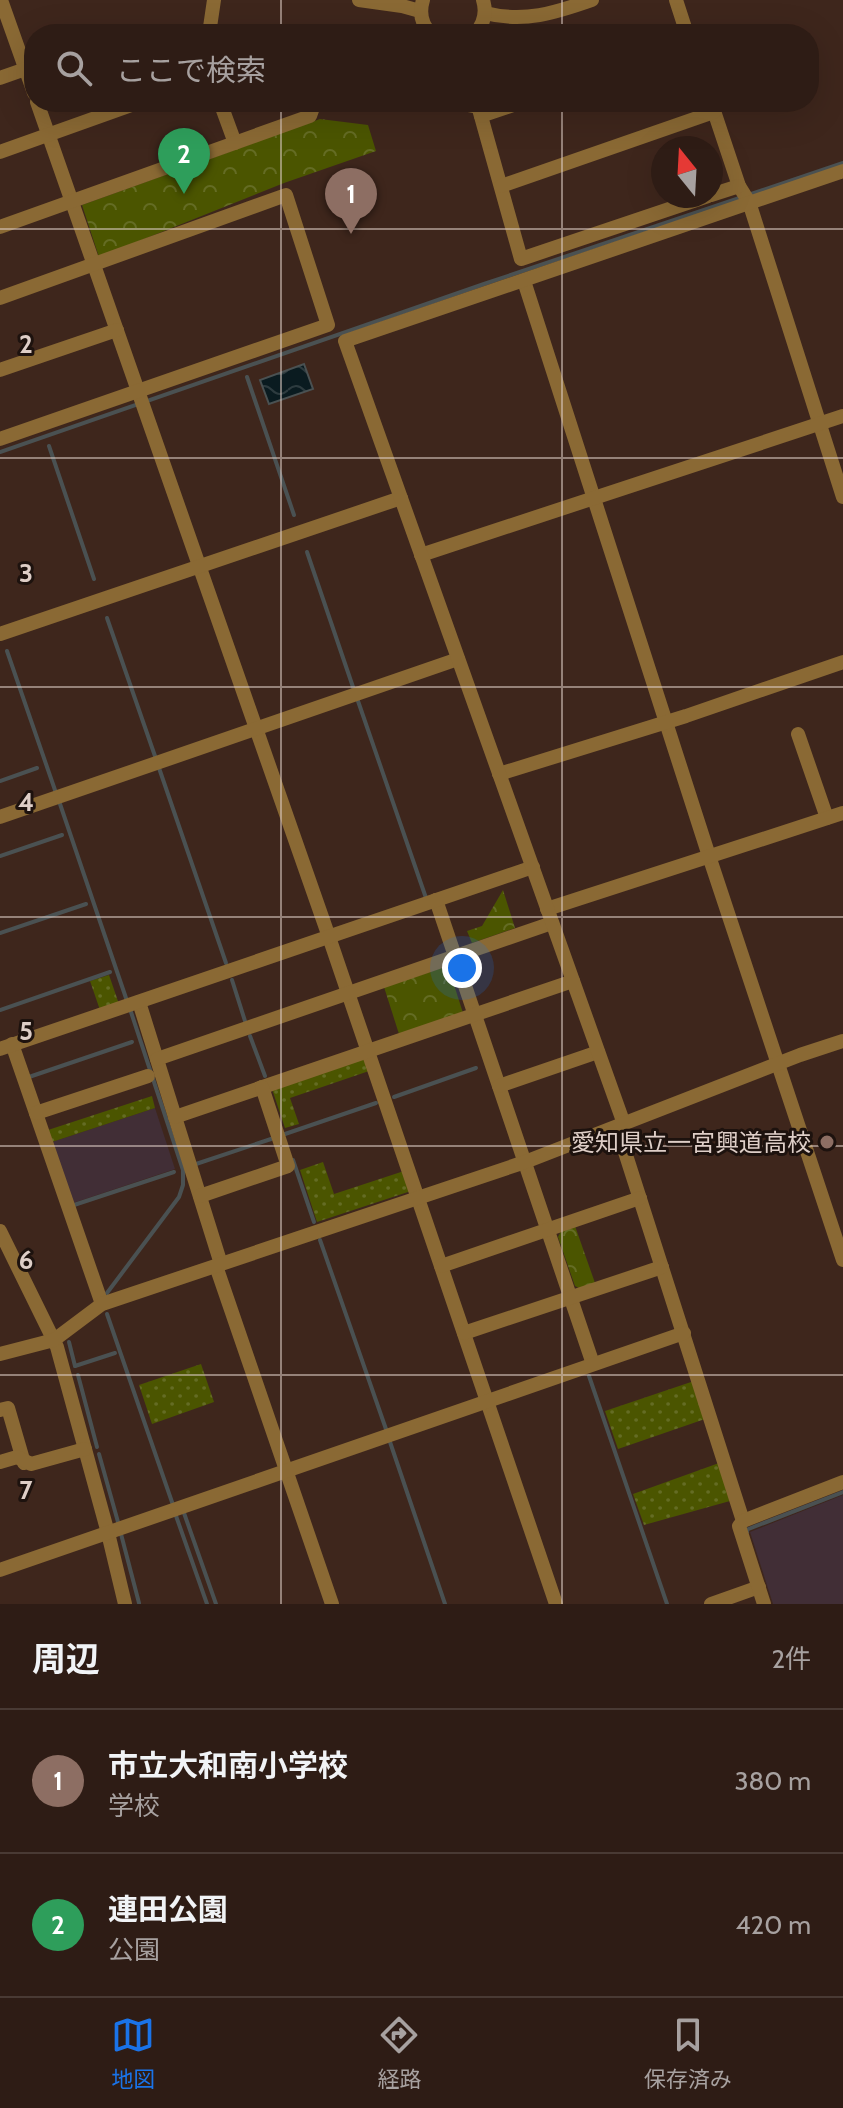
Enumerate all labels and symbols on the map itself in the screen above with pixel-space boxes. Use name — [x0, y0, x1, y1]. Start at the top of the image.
pin: 2 — [158, 128, 210, 194]
north arrow — [651, 136, 723, 208]
pin: 1 — [325, 168, 377, 234]
text: 2 — [19, 328, 33, 360]
text: 3 — [19, 557, 33, 589]
text: 4 — [18, 786, 34, 818]
your location — [442, 948, 482, 988]
text: 5 — [19, 1015, 33, 1047]
place label: 愛知県立一宮興道高校 — [571, 1128, 811, 1157]
marker: 愛知県立一宮興道高校 — [818, 1133, 836, 1151]
text: 6 — [19, 1244, 33, 1276]
text: 7 — [19, 1474, 33, 1506]

